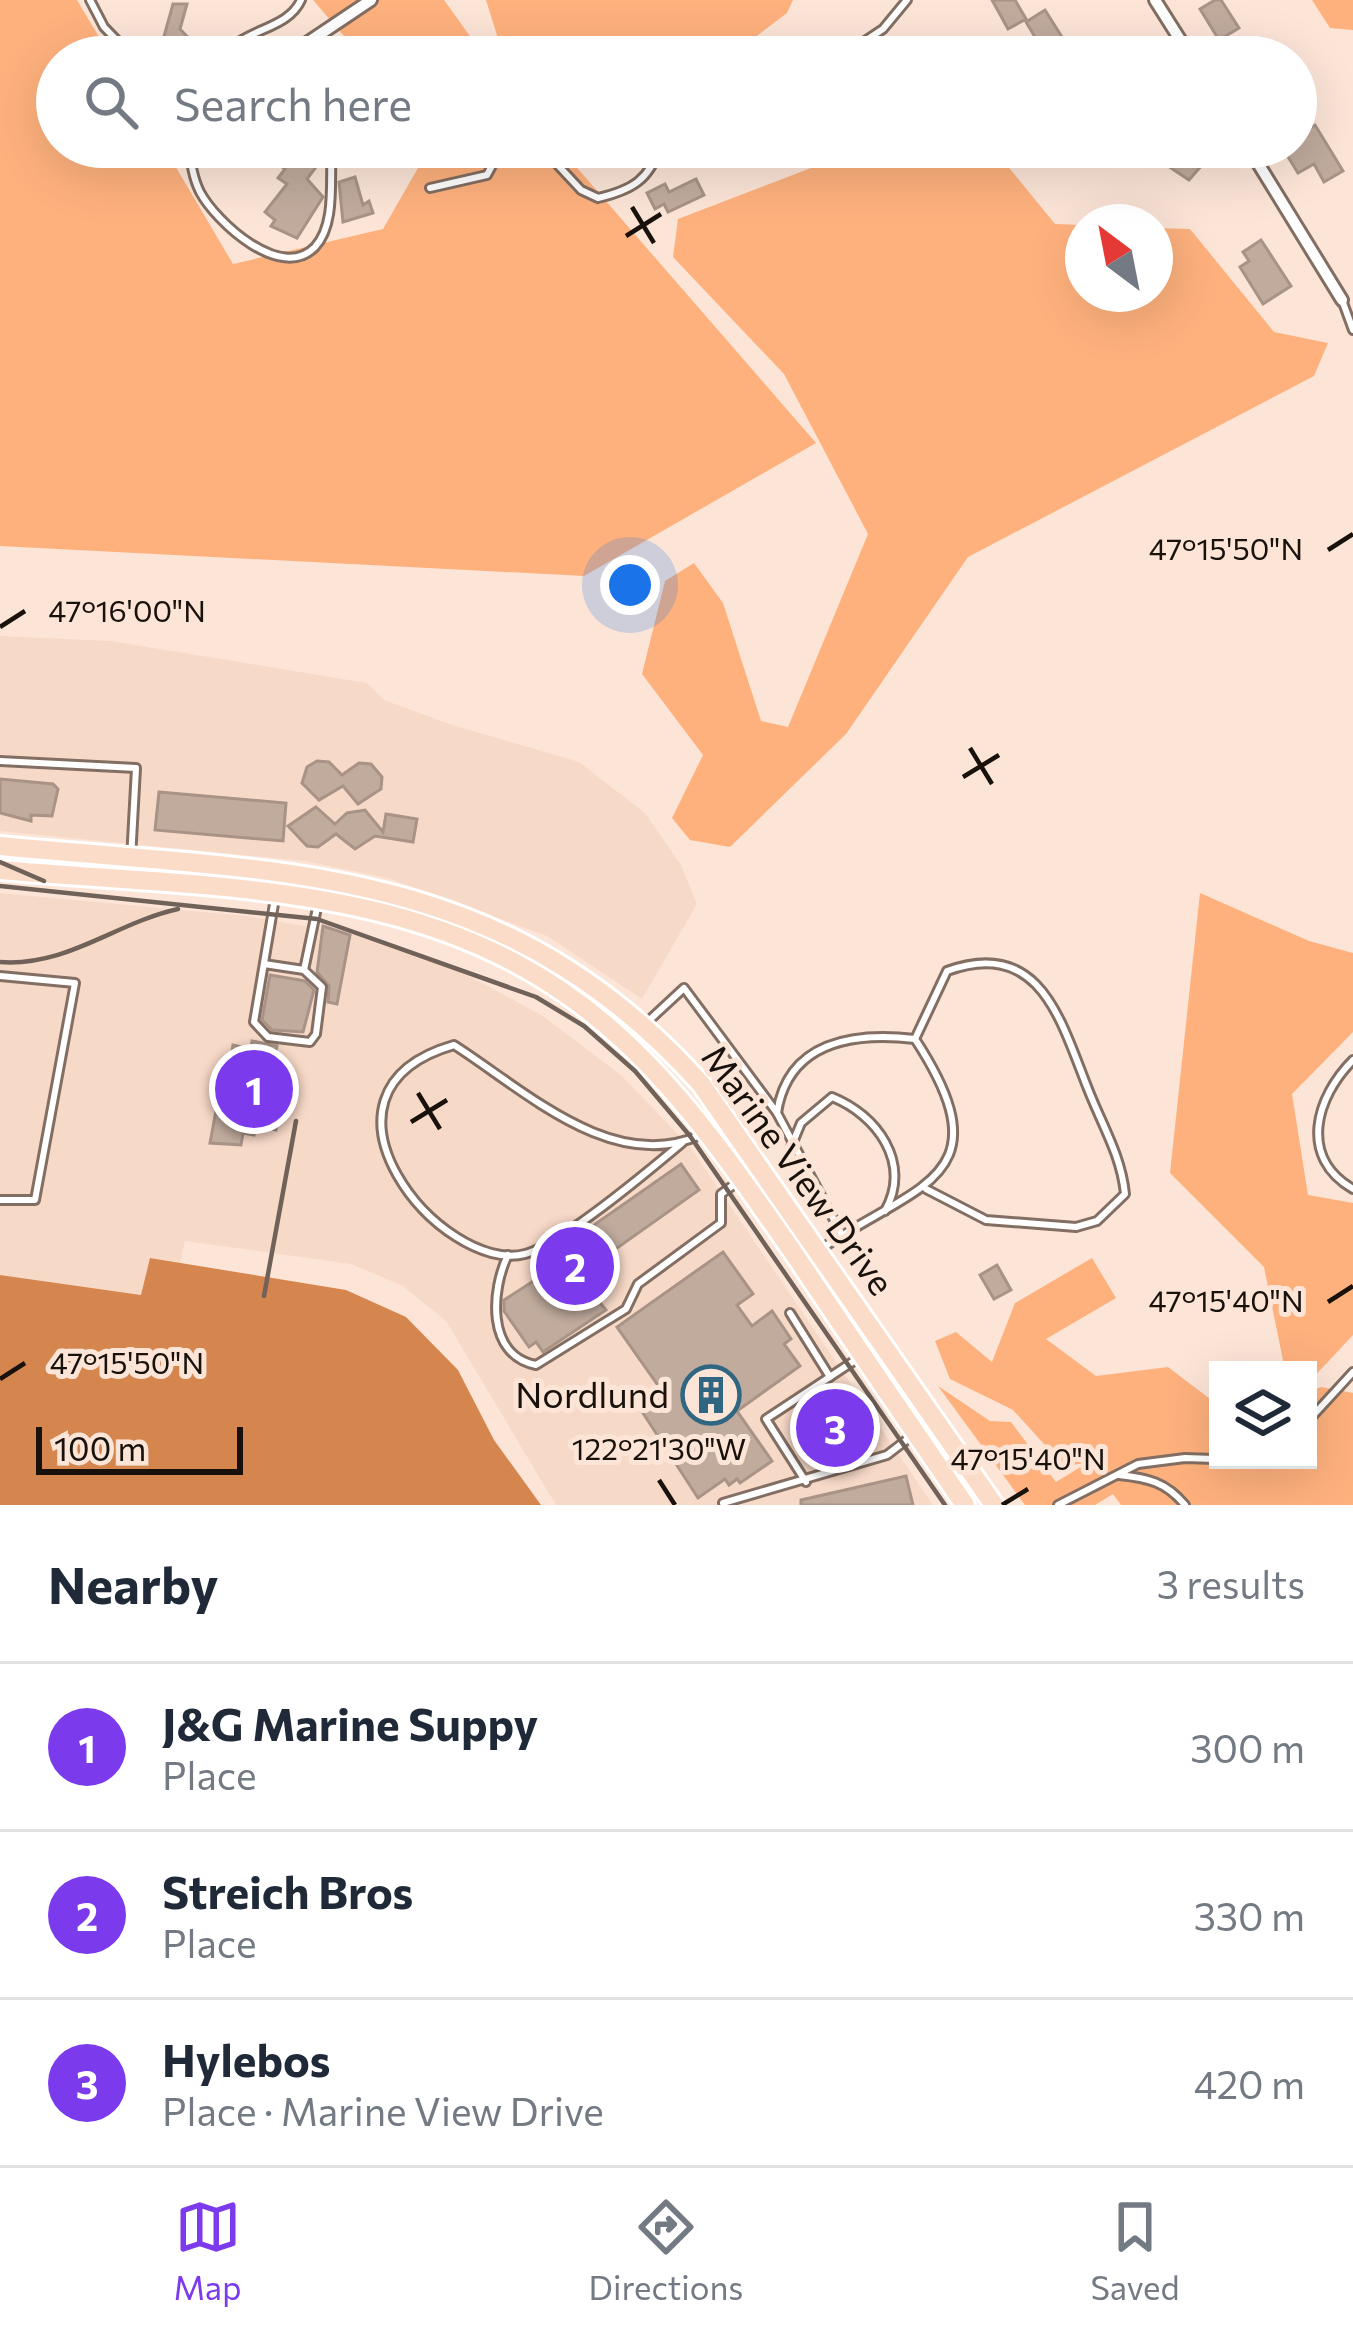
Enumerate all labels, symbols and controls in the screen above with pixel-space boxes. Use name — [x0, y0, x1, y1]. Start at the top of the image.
search box — [36, 36, 1317, 168]
icon: search — [78, 69, 144, 135]
text: Search here — [174, 75, 412, 130]
north arrow — [1065, 204, 1173, 312]
text: 47°15'50"N — [1149, 529, 1303, 566]
your location — [600, 555, 660, 615]
text: 47°16'00"N — [48, 591, 206, 628]
street label: Marine View Drive — [694, 1035, 905, 1302]
pin: 1 — [215, 1044, 293, 1134]
pin: 2 — [536, 1221, 614, 1311]
text: 47°15'40"N — [1148, 1281, 1304, 1318]
text: 47°15'50"N — [50, 1343, 204, 1380]
map controls — [1209, 1361, 1317, 1469]
button: layers — [1209, 1361, 1317, 1469]
building icon: Nordlund — [680, 1364, 742, 1426]
place label: Nordlund — [515, 1371, 669, 1415]
pin: 3 — [796, 1383, 874, 1473]
scale bar — [36, 1421, 243, 1474]
text: 100 m — [54, 1427, 146, 1468]
text: 122°21'30"W — [572, 1429, 746, 1466]
text: 47°15'40"N — [950, 1439, 1106, 1476]
text: Nearby — [48, 1552, 218, 1615]
text: 3 results — [1157, 1559, 1305, 1607]
text: J&G Marine Suppy — [162, 1695, 538, 1750]
text: 1 — [78, 1723, 96, 1771]
text: 300 m — [1190, 1723, 1305, 1771]
text: Place — [162, 1750, 257, 1798]
text: Streich Bros — [162, 1863, 413, 1918]
text: 2 — [76, 1891, 98, 1939]
text: 330 m — [1194, 1891, 1305, 1939]
text: Place — [162, 1918, 257, 1966]
text: Hylebos — [162, 2031, 330, 2086]
text: 3 — [76, 2059, 98, 2107]
text: 420 m — [1194, 2059, 1305, 2107]
text: Place · Marine View Drive — [162, 2086, 604, 2134]
tab: Map — [174, 2194, 242, 2307]
tab: Directions — [589, 2194, 743, 2307]
tab: Saved — [1090, 2194, 1179, 2307]

